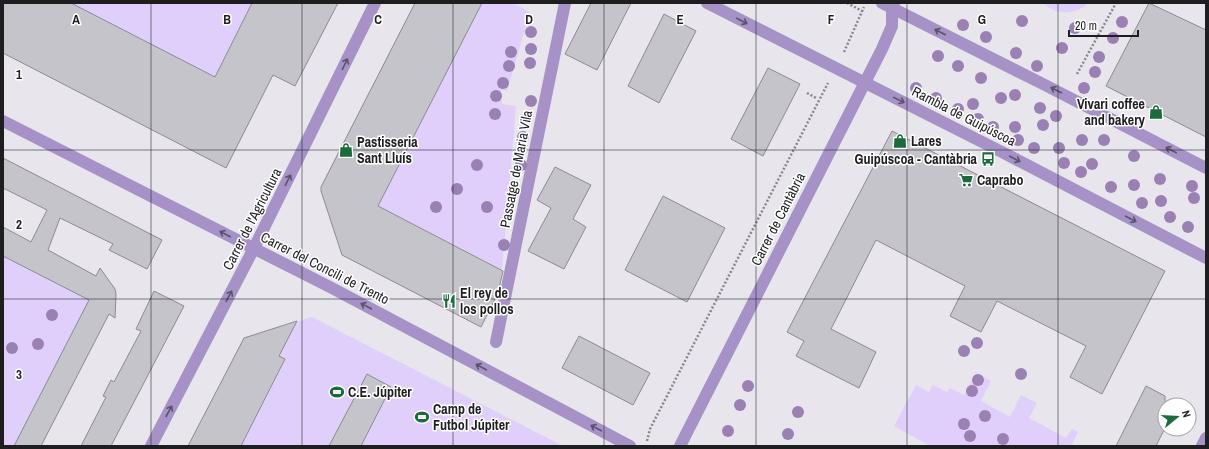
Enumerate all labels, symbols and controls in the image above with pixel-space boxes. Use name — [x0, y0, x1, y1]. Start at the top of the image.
text: A — [72, 11, 80, 28]
text: B — [223, 11, 231, 28]
text: C — [374, 11, 382, 28]
text: D — [525, 11, 533, 28]
text: E — [676, 11, 684, 28]
text: F — [828, 11, 835, 28]
text: G — [978, 11, 986, 28]
scale bar — [1069, 12, 1138, 38]
one-way arrow — [736, 17, 748, 25]
text: 20 m — [1075, 18, 1097, 34]
one-way arrow — [934, 28, 946, 35]
one-way arrow — [342, 58, 349, 70]
text: 1 — [16, 66, 22, 83]
street label: Rambla de Guipúscoa — [909, 82, 1020, 150]
one-way arrow — [1050, 86, 1062, 93]
place label: Vivari coffee and bakery — [1077, 95, 1146, 129]
one-way arrow — [893, 97, 905, 104]
shop icon: Vivari coffee and bakery — [1148, 104, 1164, 120]
street label: Passatge de Maria Vila — [496, 108, 536, 229]
place label: Lares — [911, 132, 942, 150]
place label: Pastisseria Sant Lluís — [357, 133, 418, 167]
shop icon: Lares — [892, 133, 908, 149]
shop icon: Pastisseria Sant Lluís — [338, 142, 354, 158]
one-way arrow — [1166, 146, 1178, 153]
place label: Guipúscoa - Cantàbria — [855, 150, 978, 168]
bus stop icon: Guipúscoa - Cantàbria — [980, 151, 996, 167]
one-way arrow — [1009, 155, 1021, 163]
street label: Carrer de l'Agricultura — [219, 165, 286, 273]
street label: Carrer de Cantàbria — [747, 169, 809, 269]
place label: Caprabo — [977, 171, 1024, 189]
supermarket icon: Caprabo — [958, 172, 974, 188]
one-way arrow — [285, 175, 292, 187]
text: 2 — [16, 216, 22, 233]
one-way arrow — [1124, 216, 1136, 223]
street label: Carrer del Concili de Trento — [258, 228, 392, 308]
one-way arrow — [220, 229, 232, 237]
place label: El rey de los pollos — [460, 284, 514, 318]
one-way arrow — [226, 290, 233, 302]
restaurant icon: El rey de los pollos — [441, 293, 457, 309]
one-way arrow — [360, 302, 372, 309]
one-way arrow — [475, 363, 487, 370]
text: 3 — [16, 366, 22, 383]
place label: C.E. Júpiter — [348, 383, 412, 401]
sports icon: C.E. Júpiter — [329, 384, 345, 400]
north arrow — [1157, 397, 1197, 437]
place label: Camp de Futbol Júpiter — [433, 400, 510, 434]
one-way arrow — [165, 406, 173, 418]
sports icon: Camp de Futbol Júpiter — [414, 409, 430, 425]
text: N — [1179, 409, 1194, 419]
one-way arrow — [590, 424, 602, 431]

